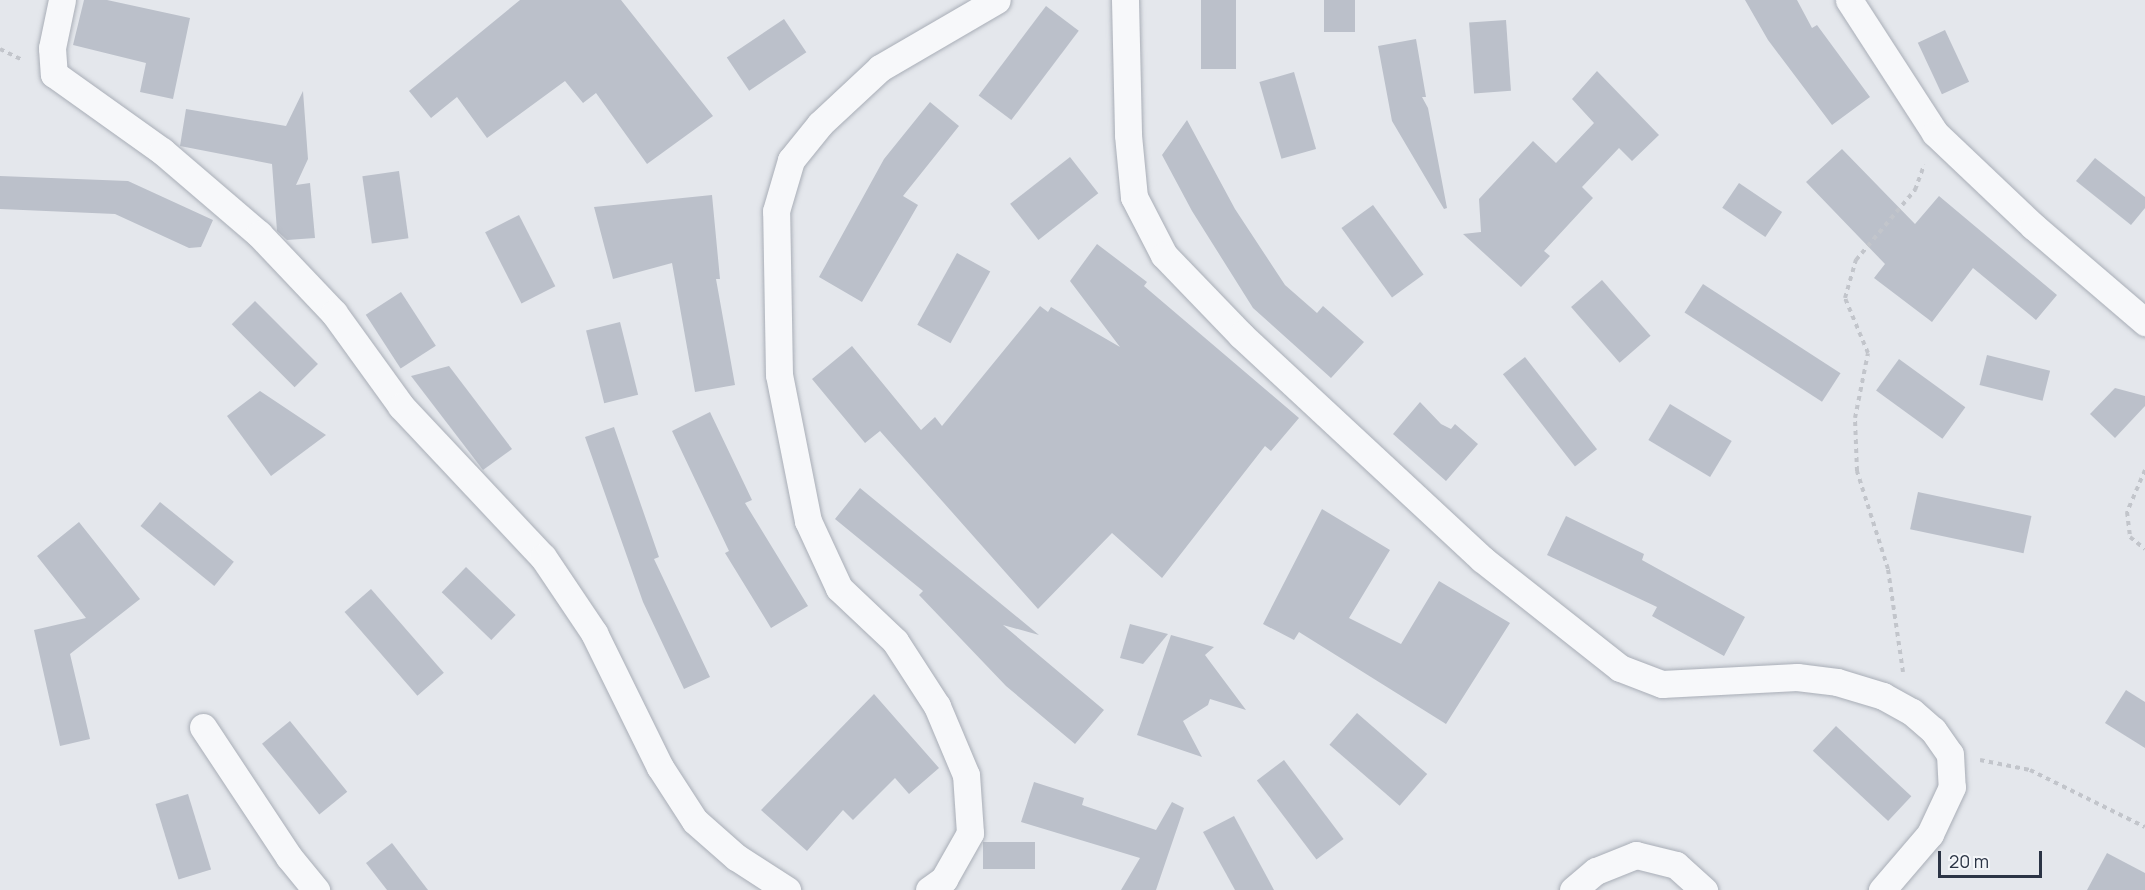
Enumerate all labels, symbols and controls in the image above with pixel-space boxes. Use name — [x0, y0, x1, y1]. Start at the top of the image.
scale bar — [1941, 839, 2044, 877]
text: 20 m — [1949, 849, 1989, 873]

